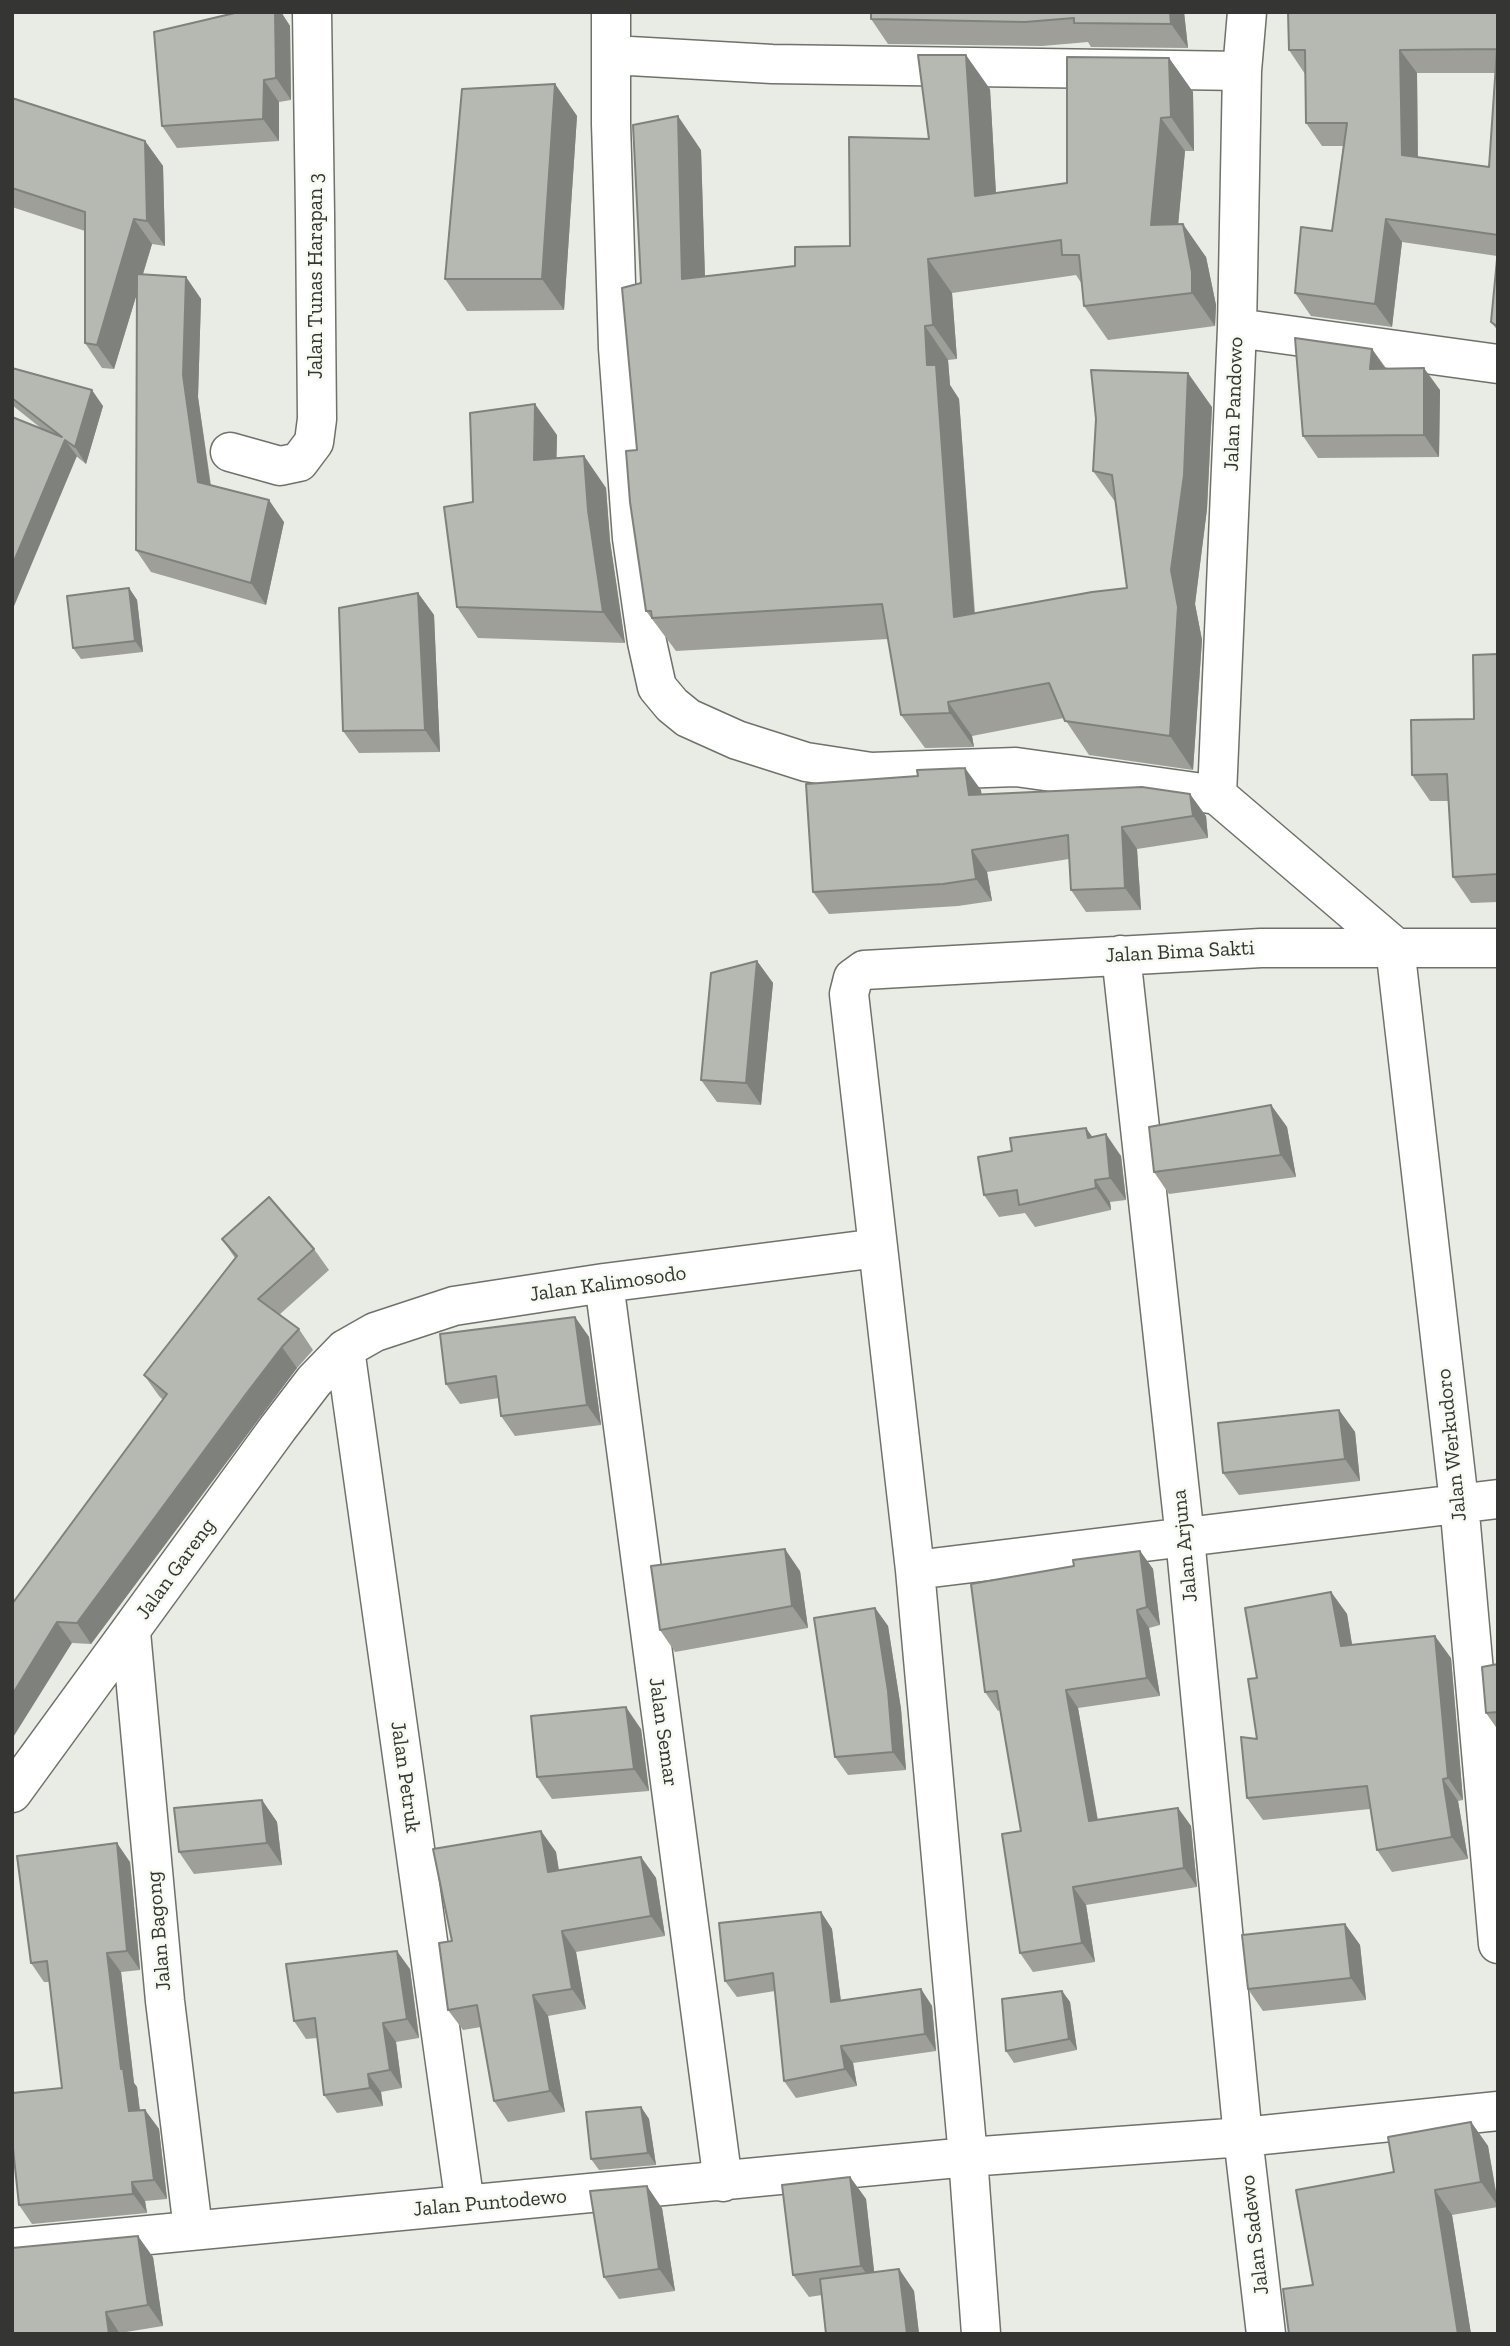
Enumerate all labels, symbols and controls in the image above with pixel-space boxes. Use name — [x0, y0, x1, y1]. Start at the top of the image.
street label: Jalan Tunas Harapan 3 — [303, 173, 329, 379]
street label: Jalan Pandowo — [1219, 336, 1249, 472]
street label: Jalan Bima Sakti — [1105, 936, 1255, 968]
street label: Jalan Kalimosodo — [528, 1261, 688, 1307]
street label: Jalan Werkudoro — [1431, 1367, 1473, 1523]
street label: Jalan Arjuna — [1167, 1488, 1203, 1604]
street label: Jalan Gareng — [131, 1514, 221, 1624]
street label: Jalan Semar — [643, 1676, 683, 1788]
street label: Jalan Petruk — [385, 1720, 425, 1834]
street label: Jalan Bagong — [141, 1870, 177, 1992]
street label: Jalan Sadewo — [1235, 2173, 1275, 2297]
street label: Jalan Puntodewo — [412, 2184, 568, 2222]

